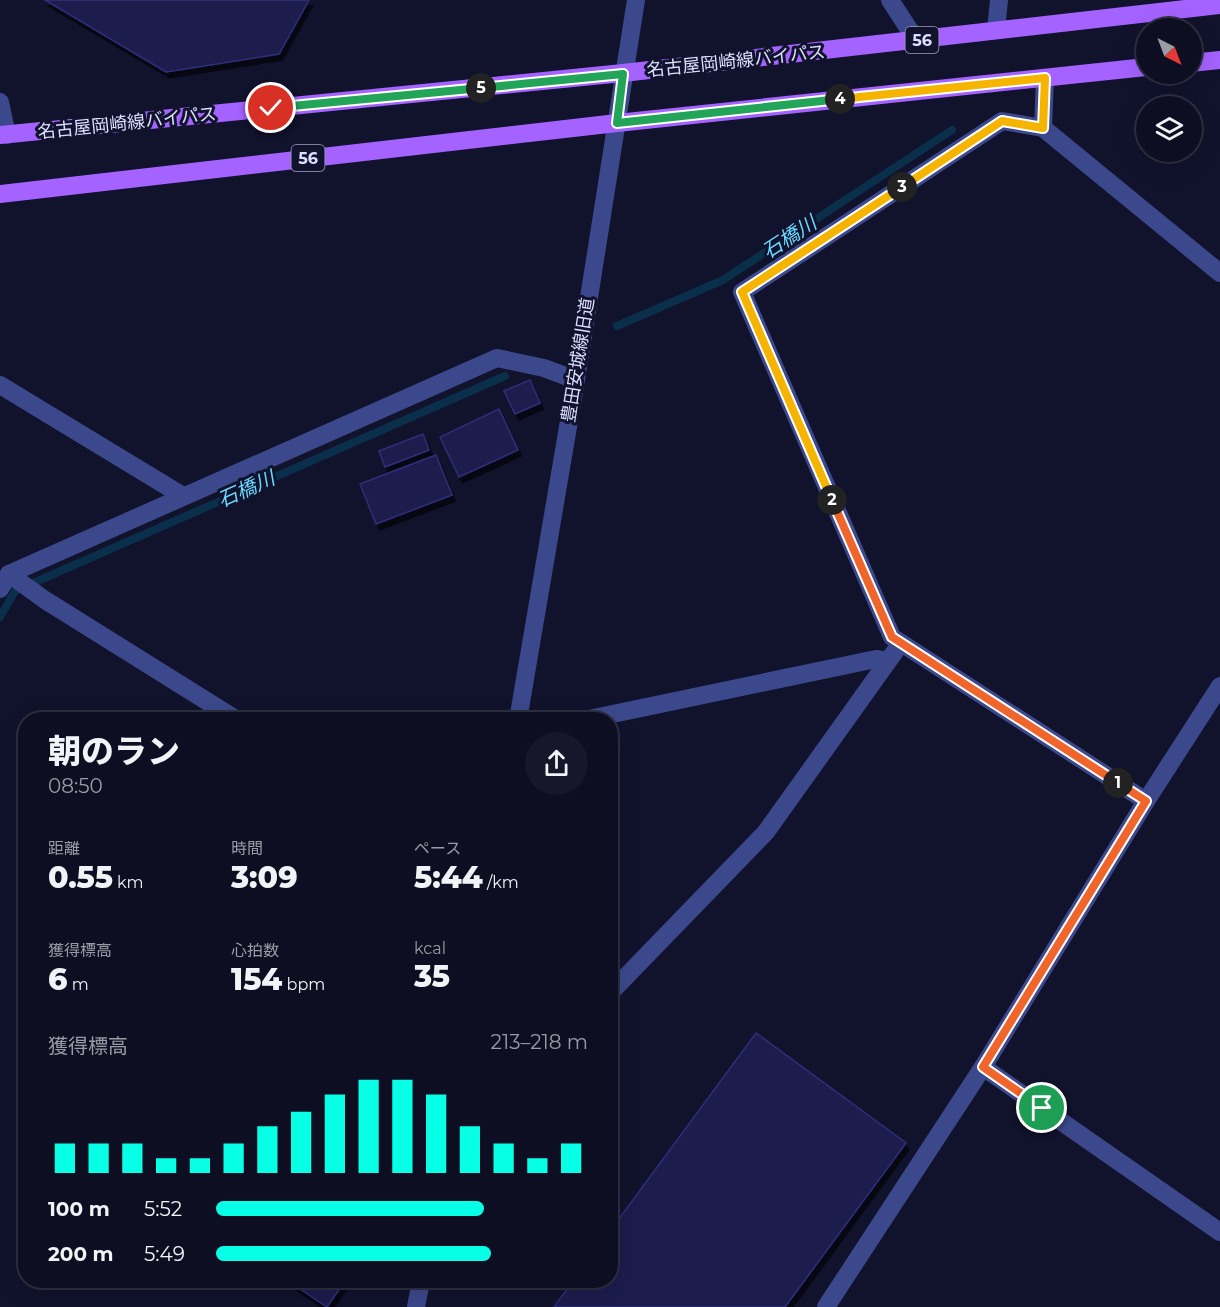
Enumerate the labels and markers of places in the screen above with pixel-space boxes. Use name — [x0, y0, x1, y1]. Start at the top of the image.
pin: 5 — [466, 73, 496, 103]
pin — [245, 82, 296, 133]
pin: 4 — [825, 84, 855, 114]
pin: 3 — [887, 172, 917, 202]
pin: 2 — [817, 485, 847, 515]
pin: 1 — [1103, 768, 1133, 798]
pin — [1016, 1082, 1067, 1133]

